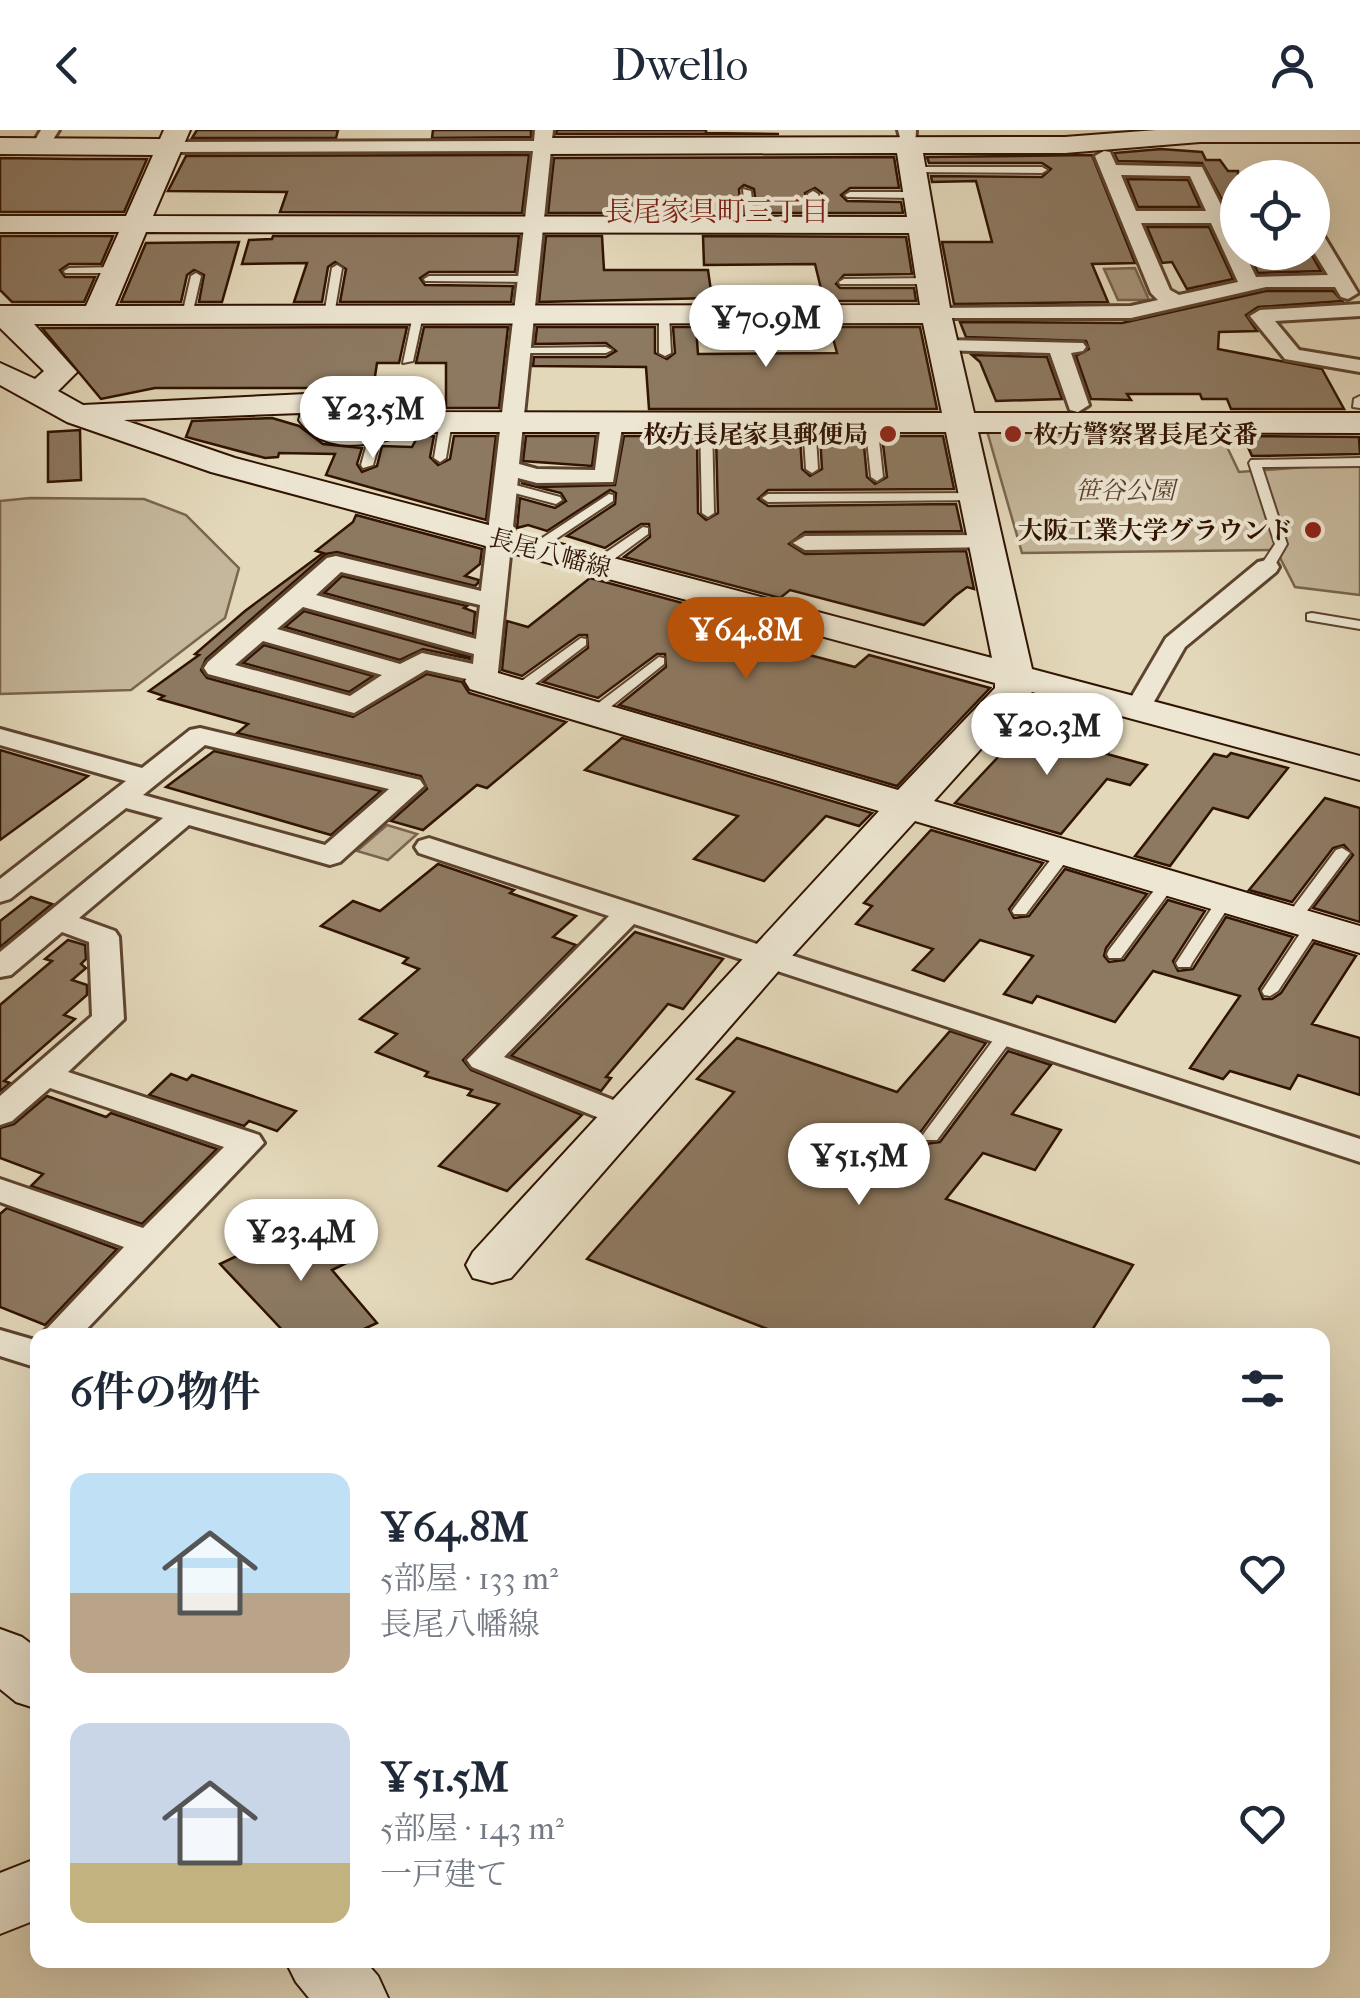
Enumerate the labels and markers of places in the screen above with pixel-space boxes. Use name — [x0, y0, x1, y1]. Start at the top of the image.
pin: ¥70.9M — [685, 285, 847, 370]
pin: ¥23.5M — [292, 376, 454, 461]
place label: 枚方長尾家具郵便局 — [643, 420, 868, 449]
place label: 枚方警察署長尾交番 — [1033, 420, 1258, 449]
marker: 枚方長尾家具郵便局 — [877, 423, 899, 445]
marker: 枚方警察署長尾交番 — [1002, 423, 1024, 445]
place label: 大阪工業大学グラウンド — [1018, 516, 1293, 545]
marker: 大阪工業大学グラウンド — [1302, 519, 1324, 541]
pin: ¥64.8M — [665, 597, 827, 682]
pin: ¥20.3M — [966, 693, 1128, 778]
pin: ¥51.5M — [778, 1123, 940, 1208]
pin: ¥23.4M — [220, 1199, 382, 1284]

